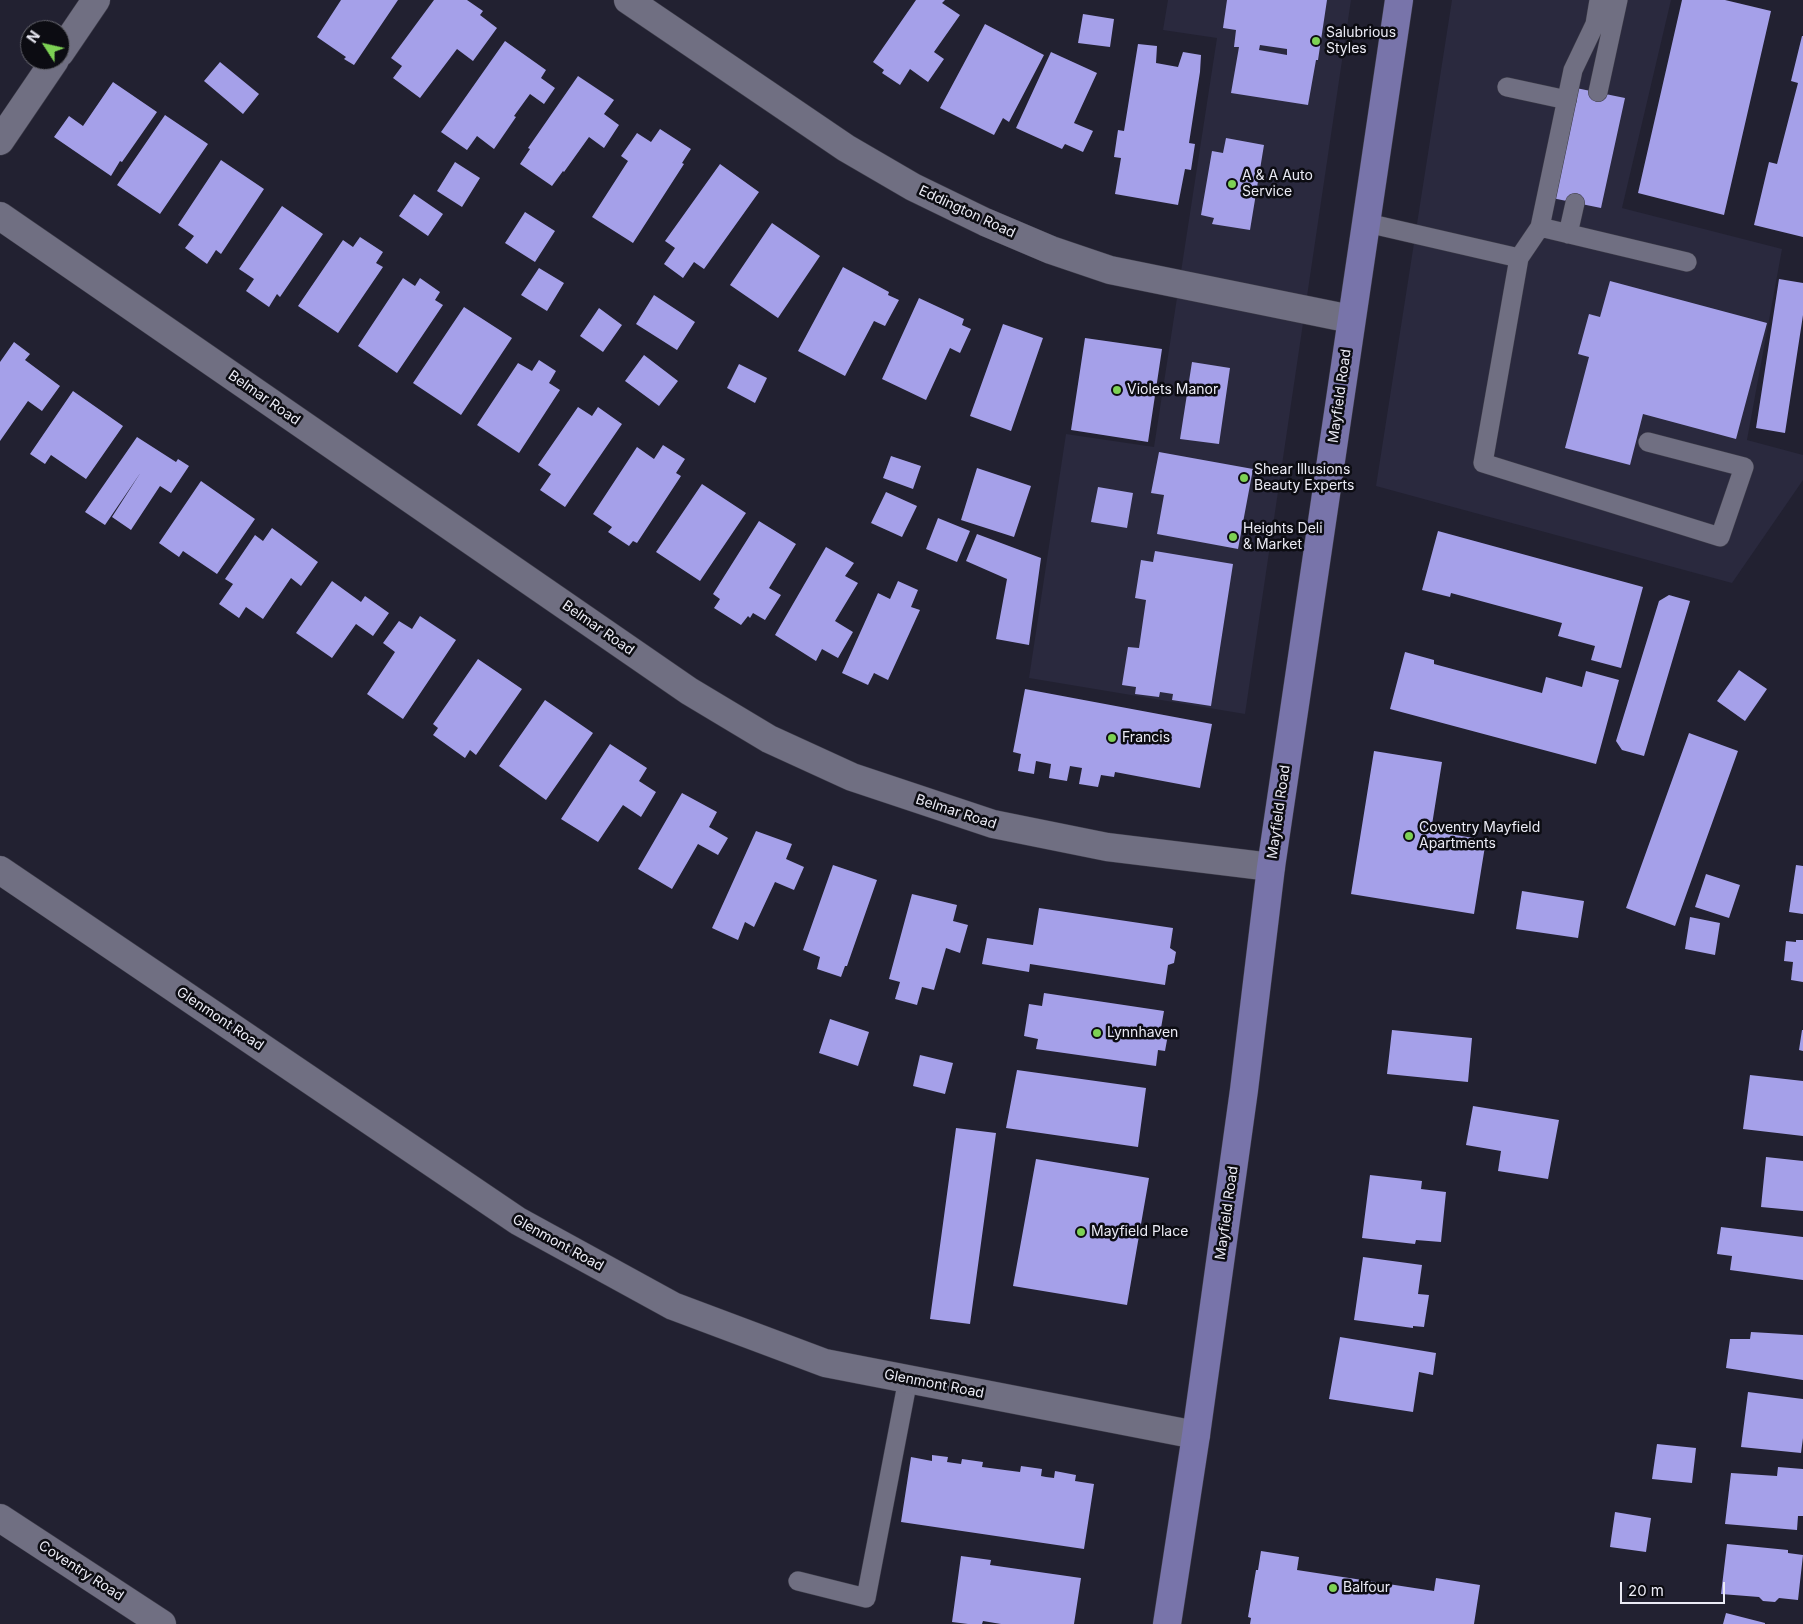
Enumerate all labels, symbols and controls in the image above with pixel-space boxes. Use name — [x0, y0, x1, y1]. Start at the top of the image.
north arrow — [20, 20, 70, 70]
place label: Salubrious Styles — [1326, 25, 1396, 58]
text: N — [23, 27, 43, 46]
marker: Salubrious Styles — [1310, 35, 1322, 47]
place label: A & A Auto Service — [1242, 168, 1313, 200]
marker: A & A Auto Service — [1226, 178, 1238, 190]
street label: Eddington Road — [916, 182, 1018, 242]
street label: Mayfield Road — [1325, 348, 1355, 444]
street label: Belmar Road — [225, 367, 303, 429]
place label: Violets Manor — [1127, 382, 1218, 398]
marker: Violets Manor — [1111, 384, 1123, 396]
place label: Shear Illusions Beauty Experts — [1254, 462, 1354, 494]
marker: Shear Illusions Beauty Experts — [1238, 472, 1250, 484]
place label: Heights Deli & Market — [1243, 521, 1323, 554]
marker: Heights Deli & Market — [1227, 531, 1239, 543]
street label: Belmar Road — [559, 597, 637, 659]
place label: Francis — [1122, 730, 1170, 746]
marker: Francis — [1106, 732, 1118, 744]
street label: Mayfield Road — [1264, 764, 1294, 860]
street label: Belmar Road — [914, 791, 998, 833]
place label: Coventry Mayfield Apartments — [1419, 820, 1540, 852]
marker: Coventry Mayfield Apartments — [1403, 830, 1415, 842]
street label: Glenmont Road — [173, 984, 267, 1054]
place label: Lynnhaven — [1107, 1025, 1178, 1041]
marker: Lynnhaven — [1091, 1027, 1103, 1039]
street label: Mayfield Road — [1212, 1165, 1242, 1261]
street label: Glenmont Road — [510, 1211, 606, 1275]
place label: Mayfield Place — [1091, 1224, 1188, 1240]
marker: Mayfield Place — [1075, 1226, 1087, 1238]
street label: Glenmont Road — [883, 1366, 985, 1402]
street label: Coventry Road — [35, 1537, 127, 1605]
scale bar — [1623, 1572, 1728, 1604]
place label: Balfour — [1343, 1580, 1390, 1596]
text: 20 m — [1628, 1581, 1664, 1600]
marker: Balfour — [1327, 1582, 1339, 1594]

